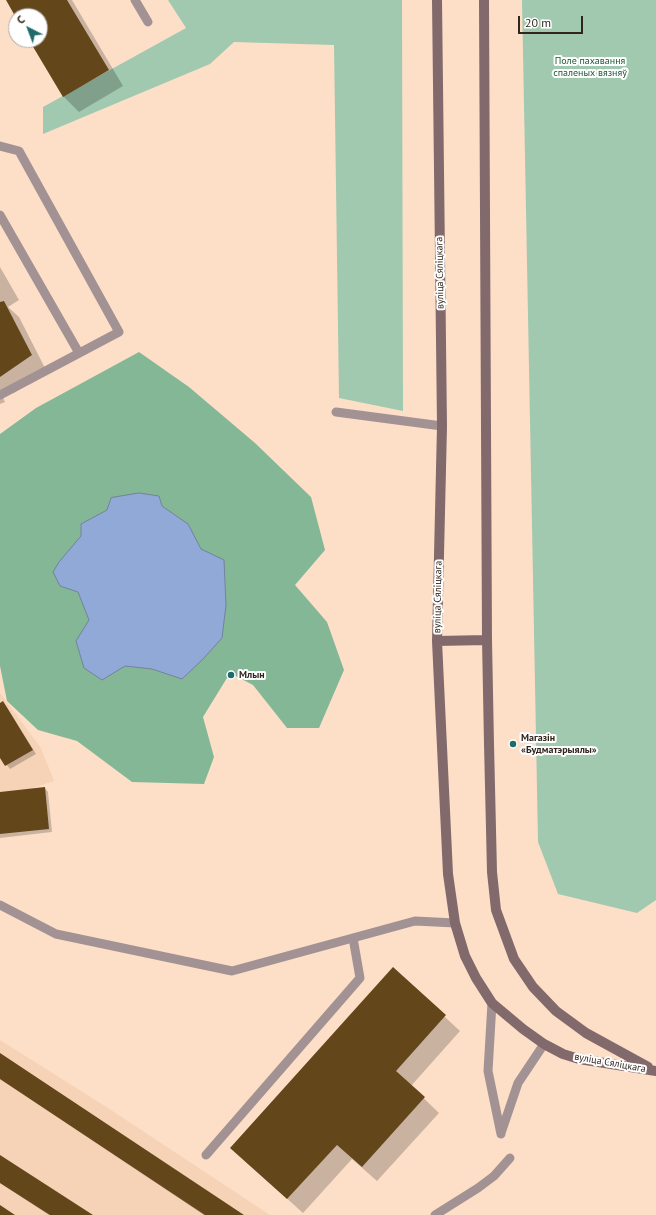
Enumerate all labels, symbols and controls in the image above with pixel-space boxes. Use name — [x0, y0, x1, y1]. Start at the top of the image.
north arrow — [8, 8, 48, 48]
scale bar — [520, 8, 585, 34]
text: С — [14, 13, 28, 27]
text: 20 m — [525, 15, 551, 30]
park label: Поле пахавання спаленых вязняў — [553, 55, 627, 78]
street label: вуліца Сяліцкага — [433, 237, 447, 309]
street label: вуліца Сяліцкага — [431, 561, 445, 633]
place label: Млын — [239, 669, 265, 681]
marker: Млын — [226, 670, 236, 680]
place label: Магазін «Будматэрыялы» — [521, 732, 597, 756]
marker: Магазін «Будматэрыялы» — [508, 739, 518, 749]
street label: вуліца Сяліцкага — [573, 1051, 647, 1075]

